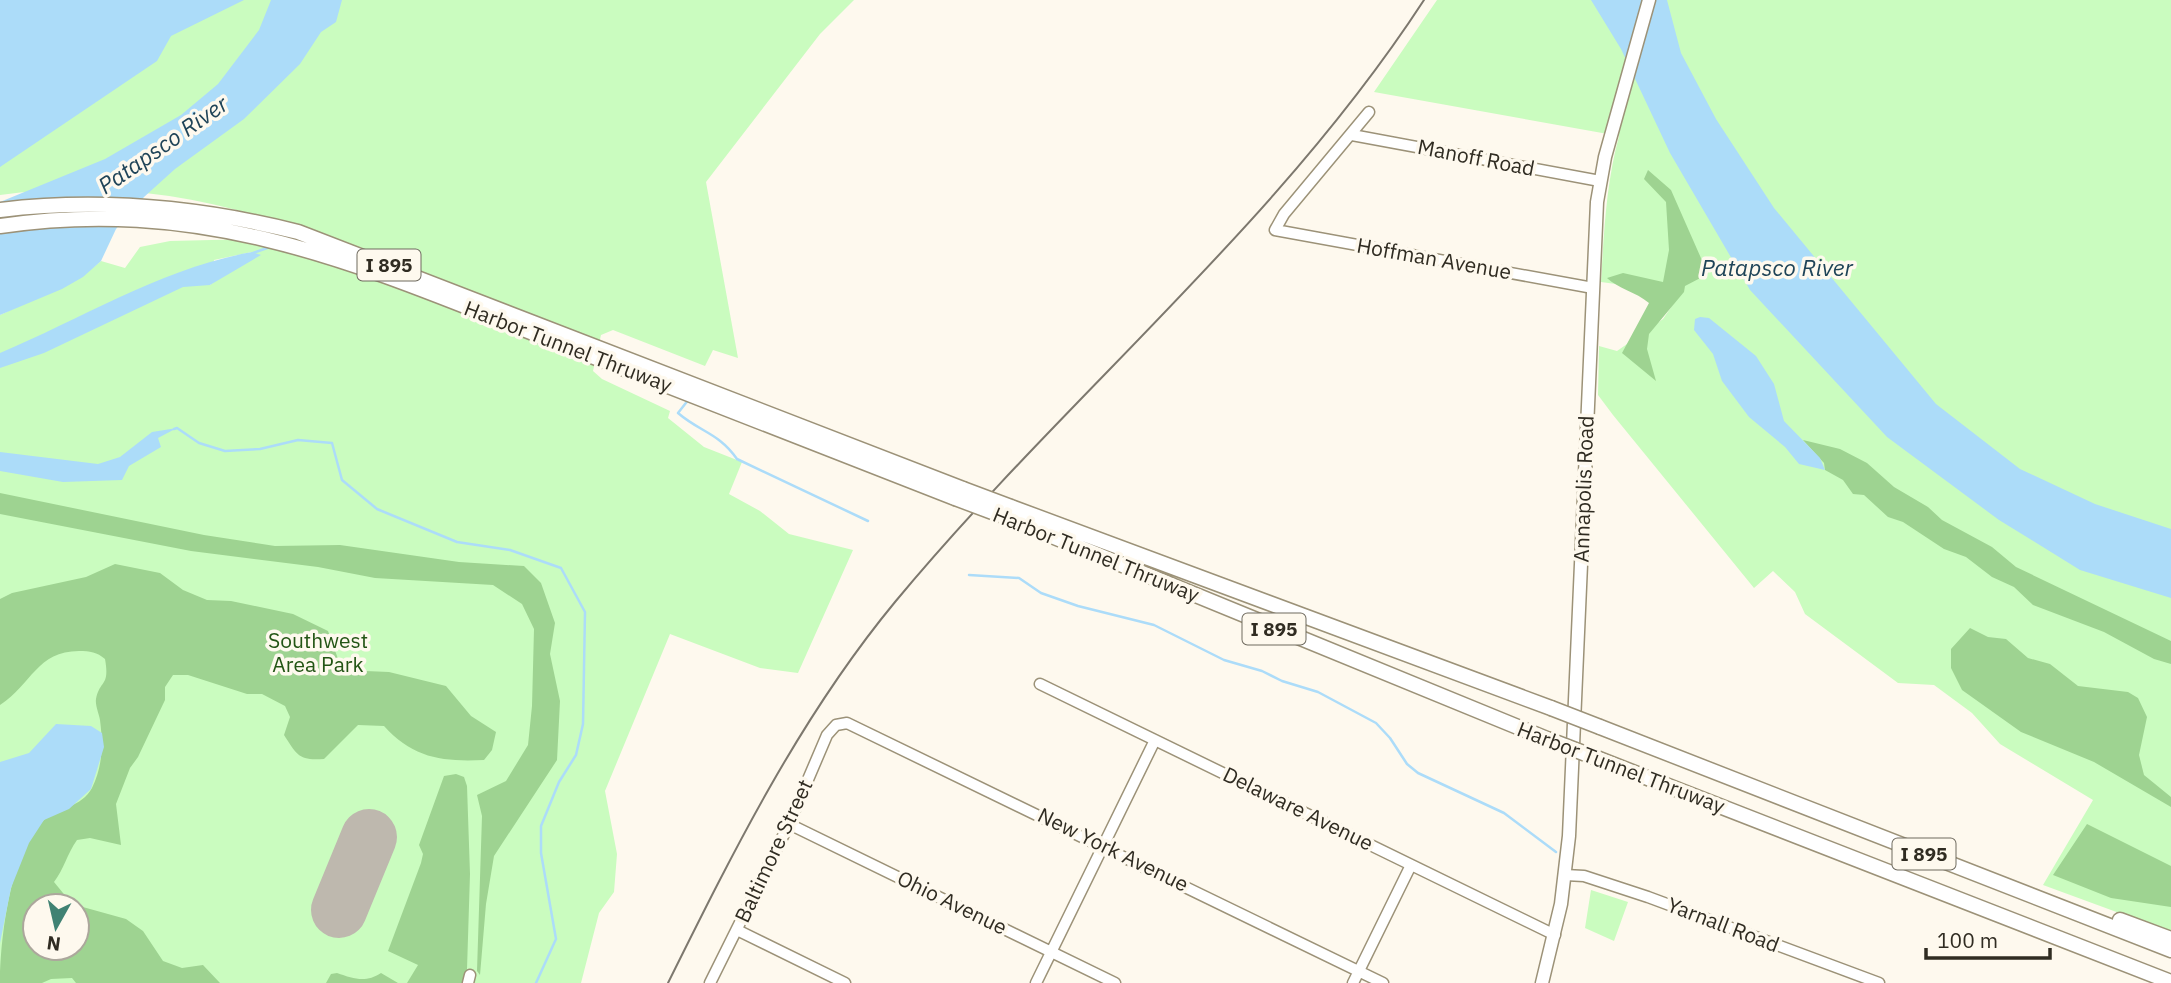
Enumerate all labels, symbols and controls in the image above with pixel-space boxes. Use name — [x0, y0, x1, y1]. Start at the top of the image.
water label: Patapsco River — [92, 88, 234, 200]
street label: Manoff Road — [1415, 132, 1537, 182]
street label: Hoffman Avenue — [1355, 231, 1514, 285]
road number: I 895 — [358, 249, 420, 280]
water label: Patapsco River — [1701, 252, 1854, 282]
street label: Harbor Tunnel Thruway — [460, 294, 677, 399]
street label: Annapolis Road — [1566, 415, 1600, 563]
street label: Harbor Tunnel Thruway — [989, 500, 1204, 609]
road number: I 895 — [1242, 614, 1306, 644]
park label: Southwest Area Park — [268, 626, 368, 678]
street label: Harbor Tunnel Thruway — [1513, 715, 1730, 820]
street label: Delaware Avenue — [1219, 760, 1378, 857]
street label: Baltimore Street — [728, 774, 819, 927]
street label: New York Avenue — [1033, 800, 1193, 898]
road number: I 895 — [1892, 838, 1955, 870]
street label: Ohio Avenue — [893, 863, 1012, 941]
street label: Yarnall Road — [1663, 890, 1783, 958]
north arrow — [21, 892, 91, 962]
scale bar — [1926, 916, 2050, 960]
text: 100 m — [1937, 926, 1998, 954]
text: N — [45, 931, 62, 957]

